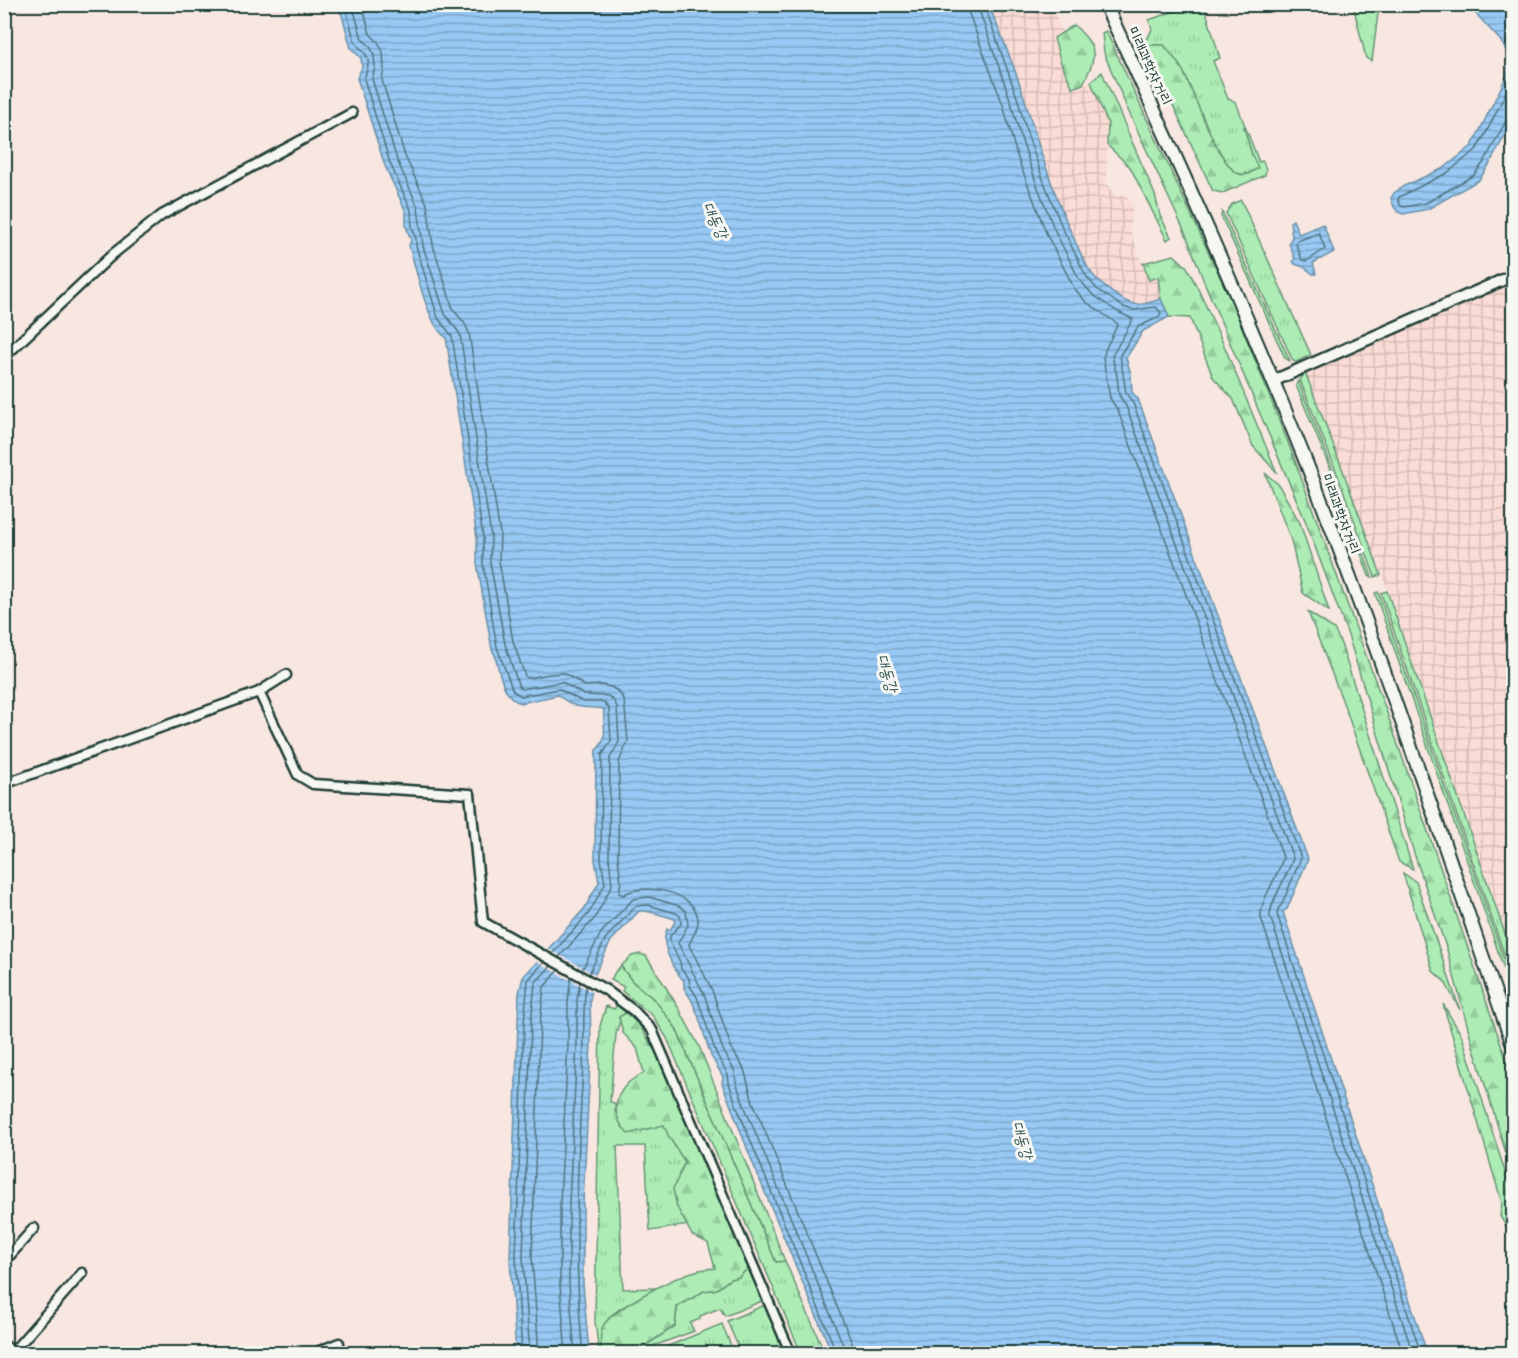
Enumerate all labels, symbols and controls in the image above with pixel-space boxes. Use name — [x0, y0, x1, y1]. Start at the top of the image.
street label: 미래과학자거리 — [1123, 23, 1177, 109]
water label: 대동강 — [698, 198, 734, 244]
street label: 미래과학자거리 — [1317, 471, 1365, 557]
water label: 대동강 — [872, 652, 904, 697]
water label: 대동강 — [1007, 1119, 1039, 1164]

